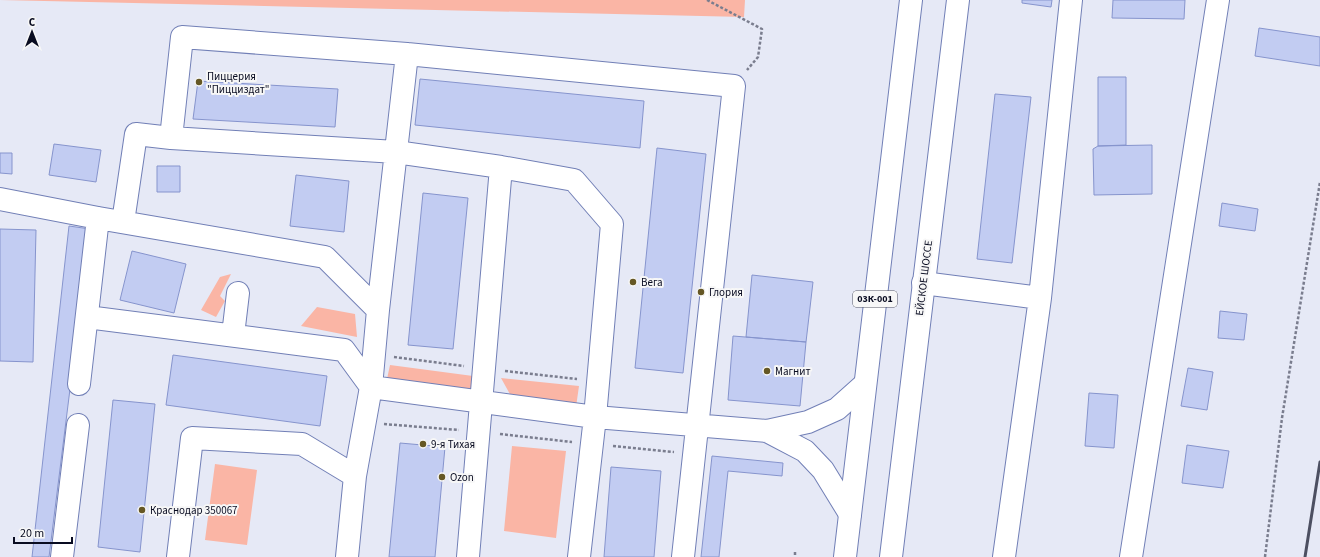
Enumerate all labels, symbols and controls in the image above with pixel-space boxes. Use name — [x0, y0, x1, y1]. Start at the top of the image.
north arrow — [12, 12, 52, 52]
text: С — [29, 15, 36, 30]
place label: Пиццерия "Пицциздат" — [207, 69, 270, 97]
marker: Пиццерия "Пицциздат" — [194, 77, 204, 87]
street label: ЕЙСКОЕ ШОССЕ — [912, 239, 936, 317]
place label: Вега — [641, 275, 663, 290]
marker: Вега — [628, 277, 638, 287]
place label: Глория — [709, 285, 743, 300]
marker: Глория — [696, 287, 706, 297]
road number: 03К-001 — [853, 291, 897, 307]
place label: Магнит — [775, 364, 811, 379]
marker: Магнит — [762, 366, 772, 376]
place label: 9-я Тихая — [431, 437, 475, 452]
marker: 9-я Тихая — [418, 439, 428, 449]
place label: Ozon — [450, 470, 474, 485]
marker: Ozon — [437, 472, 447, 482]
place label: Краснодар 350067 — [150, 503, 238, 518]
marker: Краснодар 350067 — [137, 505, 147, 515]
scale bar — [14, 519, 72, 545]
text: 20 m — [20, 525, 44, 542]

